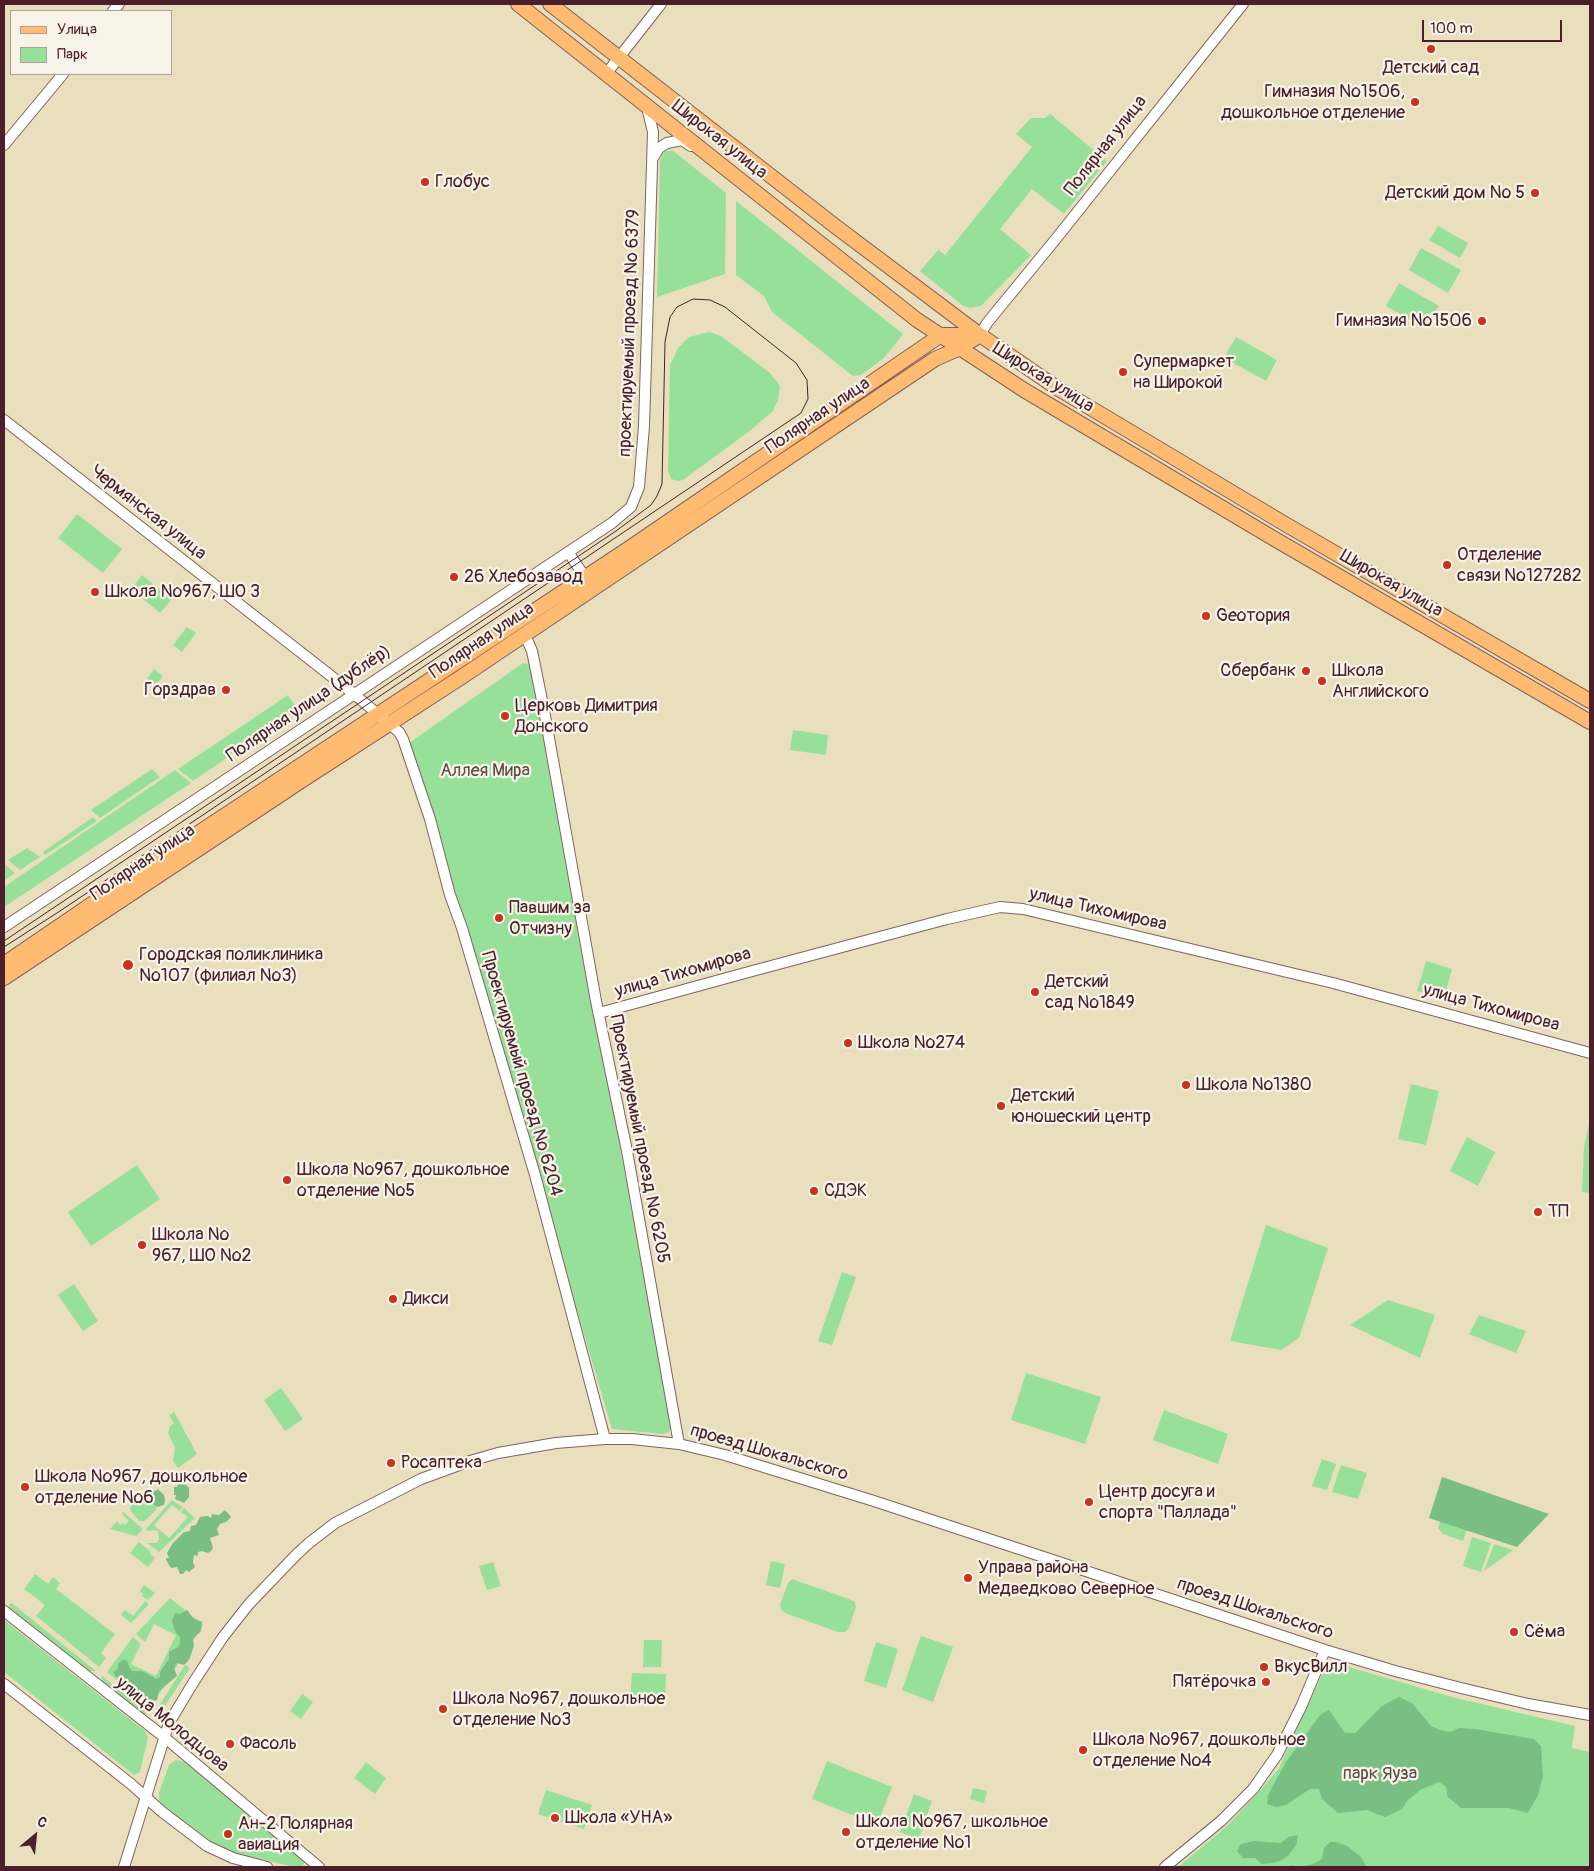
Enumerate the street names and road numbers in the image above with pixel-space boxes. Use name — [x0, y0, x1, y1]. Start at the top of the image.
street label: Полярная улица — [1060, 92, 1152, 200]
street label: Широкая улица — [667, 96, 771, 184]
street label: проектируемый проезд № 6379 — [615, 209, 645, 457]
street label: Широкая улица — [988, 338, 1098, 418]
street label: Полярная улица — [762, 373, 874, 459]
street label: Чермянская улица — [86, 461, 210, 565]
street label: Широкая улица — [1335, 546, 1447, 622]
street label: Полярная улица — [426, 598, 538, 684]
street label: Полярная улица (дублёр) — [223, 641, 395, 767]
street label: Полярная улица — [87, 820, 199, 906]
street label: улица Тихомирова — [1027, 884, 1169, 936]
street label: улица Тихомирова — [612, 943, 754, 1003]
street label: Проектируемый проезд № 6204 — [476, 949, 566, 1199]
street label: улица Тихомирова — [1420, 979, 1562, 1037]
street label: Проектируемый проезд № 6205 — [604, 1013, 674, 1265]
street label: проезд Шокальского — [688, 1420, 850, 1486]
street label: проезд Шокальского — [1174, 1574, 1336, 1644]
street label: улица Молодцова — [111, 1673, 233, 1777]

